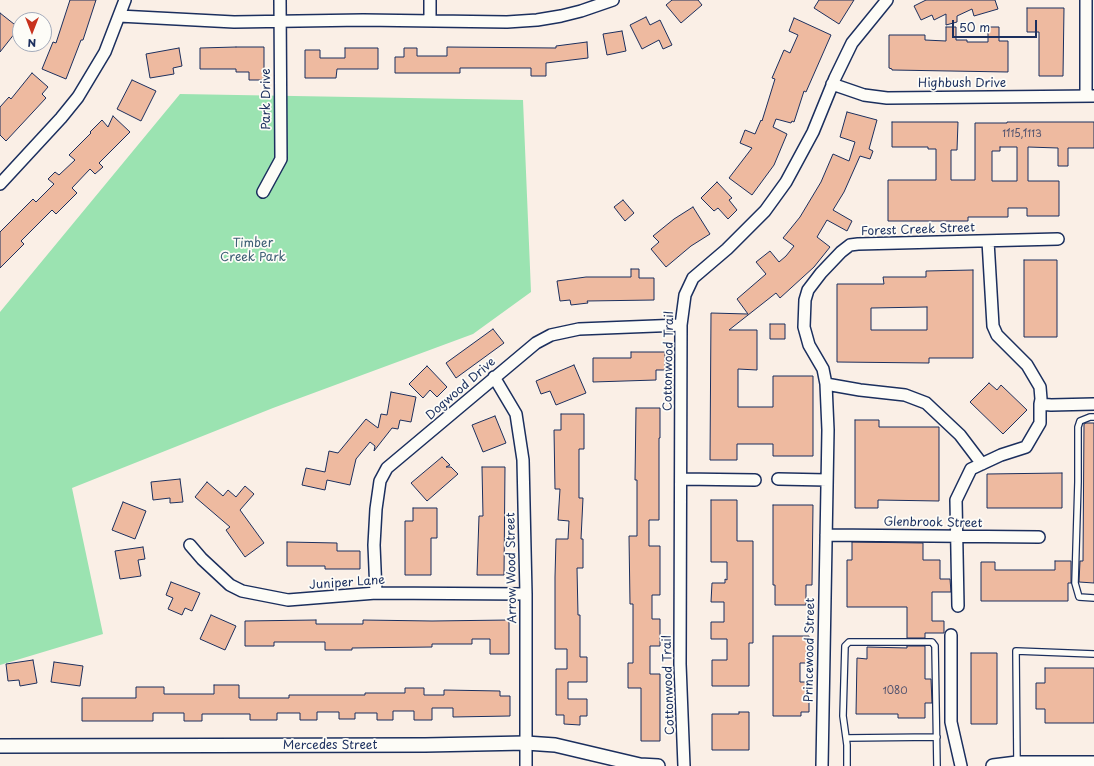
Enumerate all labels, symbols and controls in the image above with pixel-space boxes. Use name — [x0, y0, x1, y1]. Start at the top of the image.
north arrow — [12, 12, 52, 52]
scale bar — [954, 12, 1039, 38]
text: 50 m — [959, 18, 990, 36]
text: N — [28, 35, 36, 52]
street label: Park Drive — [260, 68, 274, 130]
street label: Highbush Drive — [918, 77, 1006, 91]
house number: 1115,1113 — [1002, 128, 1042, 140]
street label: Forest Creek Street — [861, 221, 975, 239]
park label: Timber Creek Park — [220, 237, 286, 265]
street label: Cottonwood Trail — [661, 311, 677, 411]
street label: Dogwood Drive — [423, 355, 499, 423]
street label: Arrow Wood Street — [504, 512, 520, 624]
street label: Glenbrook Street — [883, 515, 983, 531]
street label: Juniper Lane — [309, 573, 385, 593]
street label: Princewood Street — [802, 598, 818, 702]
street label: Cottonwood Trail — [660, 635, 678, 735]
house number: 1080 — [882, 685, 908, 697]
street label: Mercedes Street — [283, 739, 377, 753]

